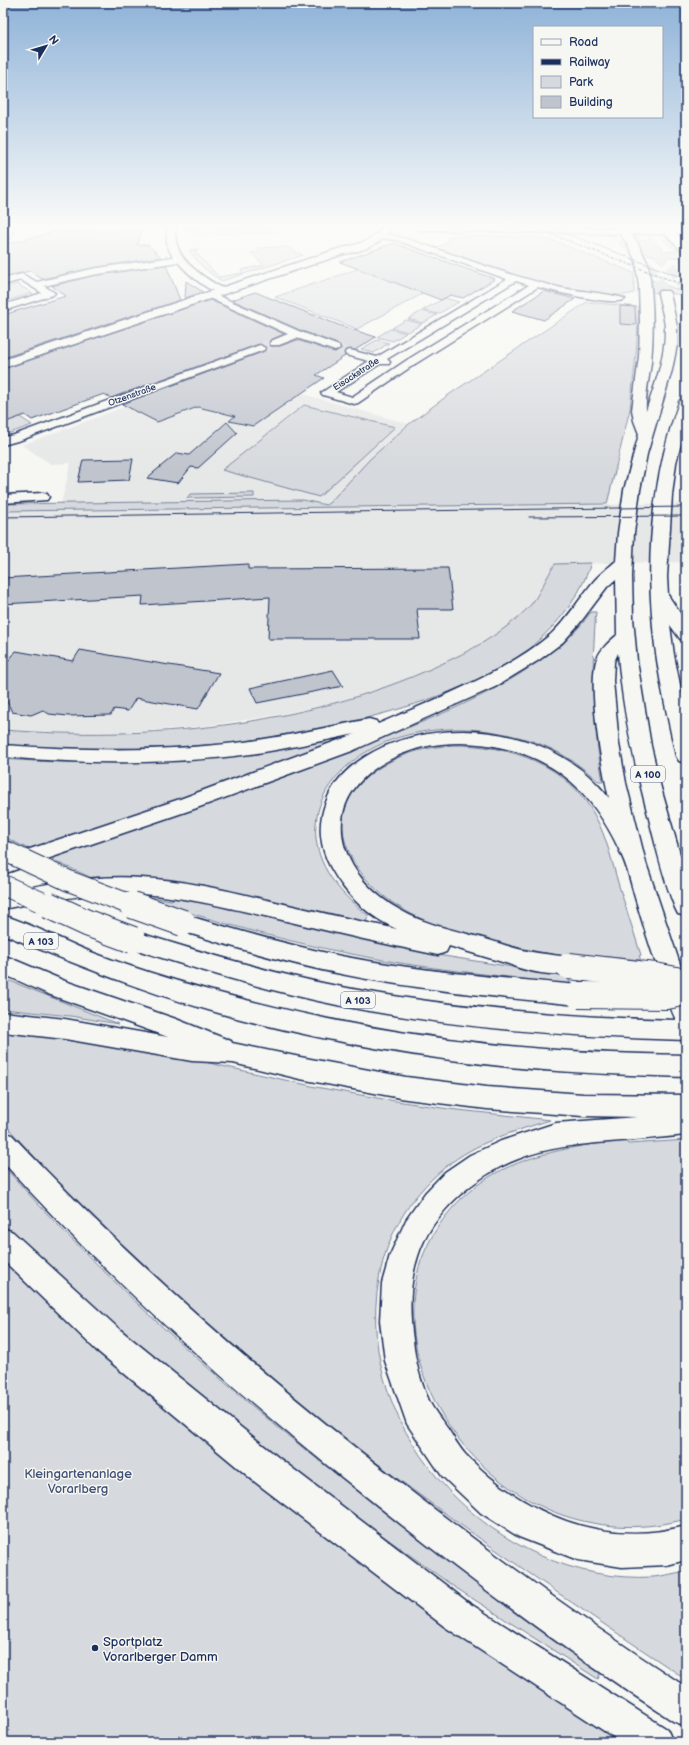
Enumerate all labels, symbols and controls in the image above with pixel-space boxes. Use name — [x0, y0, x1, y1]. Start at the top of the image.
north arrow — [26, 26, 66, 66]
legend — [533, 26, 663, 118]
text: N — [46, 33, 61, 47]
text: Road — [569, 35, 598, 50]
text: Railway — [569, 55, 611, 70]
text: Park — [569, 75, 593, 90]
text: Building — [569, 95, 613, 110]
street label: Eisackstraße — [331, 355, 382, 393]
street label: Otzenstraße — [107, 382, 158, 409]
road number: A 100 — [631, 766, 665, 782]
road number: A 103 — [24, 933, 58, 949]
road number: A 103 — [341, 992, 375, 1008]
park label: Kleingartenanlage Vorarlberg — [24, 1466, 132, 1497]
place label: Sportplatz Vorarlberger Damm — [103, 1634, 218, 1665]
marker: Sportplatz Vorarlberger Damm — [90, 1643, 100, 1653]

